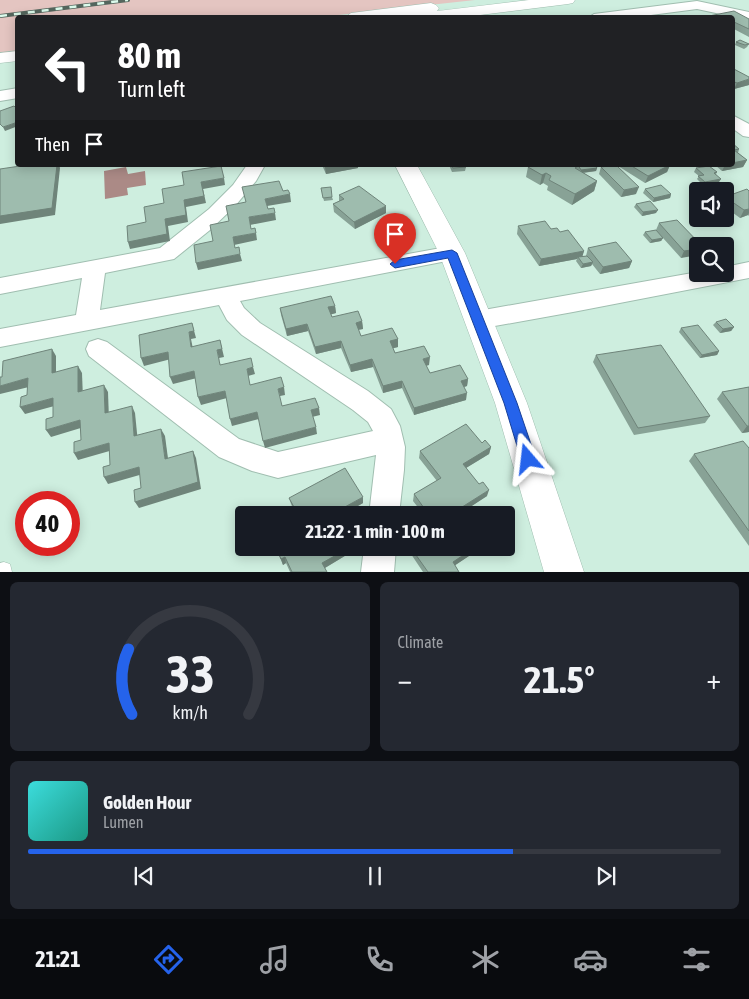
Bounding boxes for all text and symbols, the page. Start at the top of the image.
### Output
icon: left [35,35,100,100]
text: 80 m [118,35,181,75]
text: Turn left [118,76,185,102]
icon: arrive [80,130,108,158]
text: Then [35,133,70,155]
map controls [689,182,734,282]
button: sound [689,182,734,227]
pin [374,213,416,264]
icon: arrive [381,220,409,248]
button: search [689,237,734,282]
position arrow [501,432,553,484]
speed limit sign: 40 [15,491,80,556]
text: 21:22 · 1 min · 100 m [305,520,445,542]
text: Climate [398,633,443,651]
text: 33 [165,644,214,704]
text: 21.5° [524,658,595,701]
text: − [398,663,412,695]
text: + [706,663,721,695]
text: km/h [172,702,207,723]
text: Golden Hour [103,791,191,813]
text: Lumen [103,813,143,831]
icon: previous [130,862,158,890]
icon: pause [361,862,389,890]
icon: next [592,862,620,890]
icon: directions [151,942,186,977]
icon: music [257,942,292,977]
icon: phone [362,942,397,977]
icon: climate [468,942,503,977]
icon: car [573,942,608,977]
icon: filters [679,942,714,977]
text: 21:21 [35,946,81,972]

